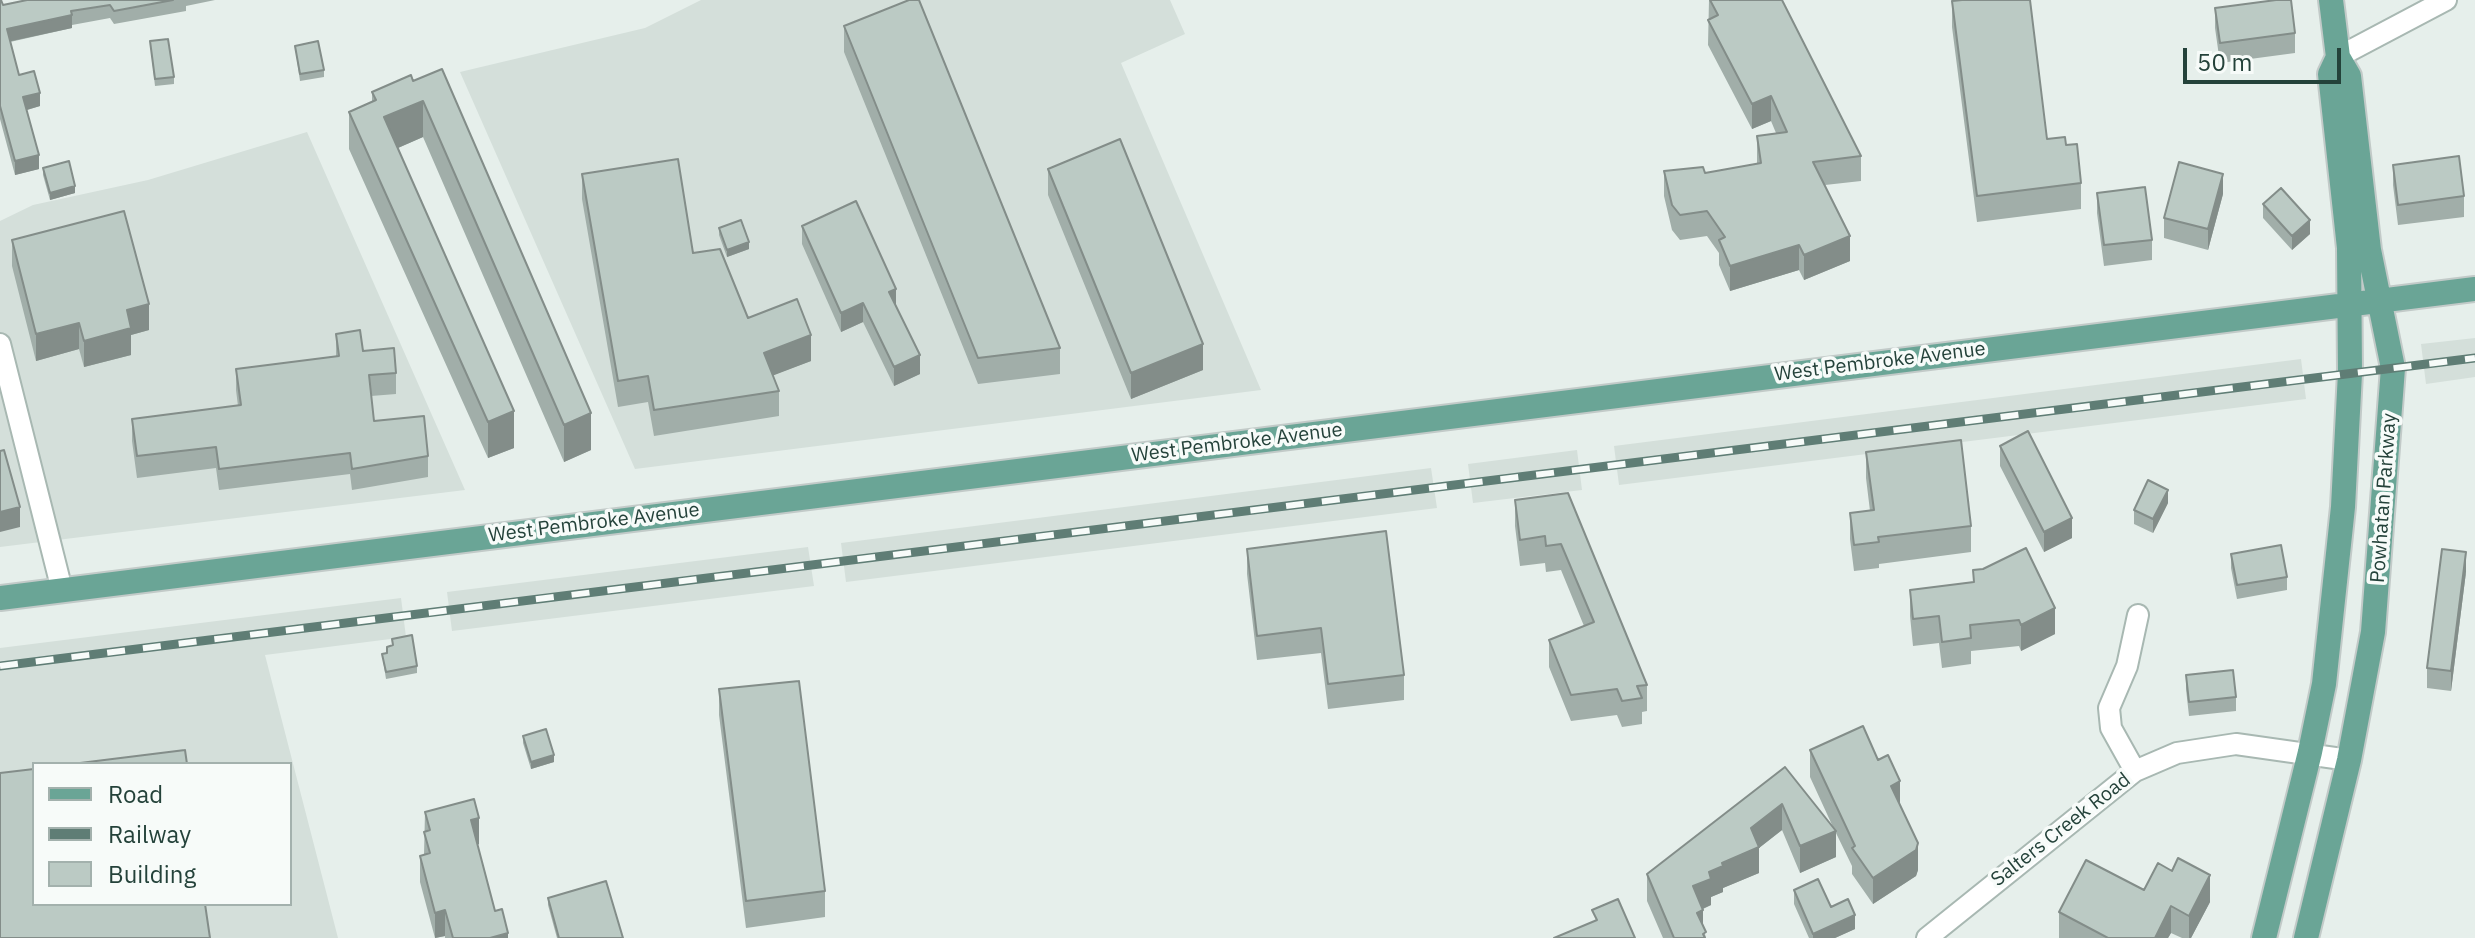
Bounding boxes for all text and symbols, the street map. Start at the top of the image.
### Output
scale bar [2187,32,2345,82]
text: 50 m [2197,46,2252,78]
street label: West Pembroke Avenue [1773,337,1987,387]
street label: Powhatan Parkway [2366,412,2402,584]
street label: West Pembroke Avenue [1130,418,1344,468]
street label: West Pembroke Avenue [487,498,701,548]
legend [32,762,292,906]
street label: Salters Creek Road [1987,768,2135,892]
text: Road [108,778,163,810]
text: Railway [108,818,191,850]
text: Building [108,858,196,890]

